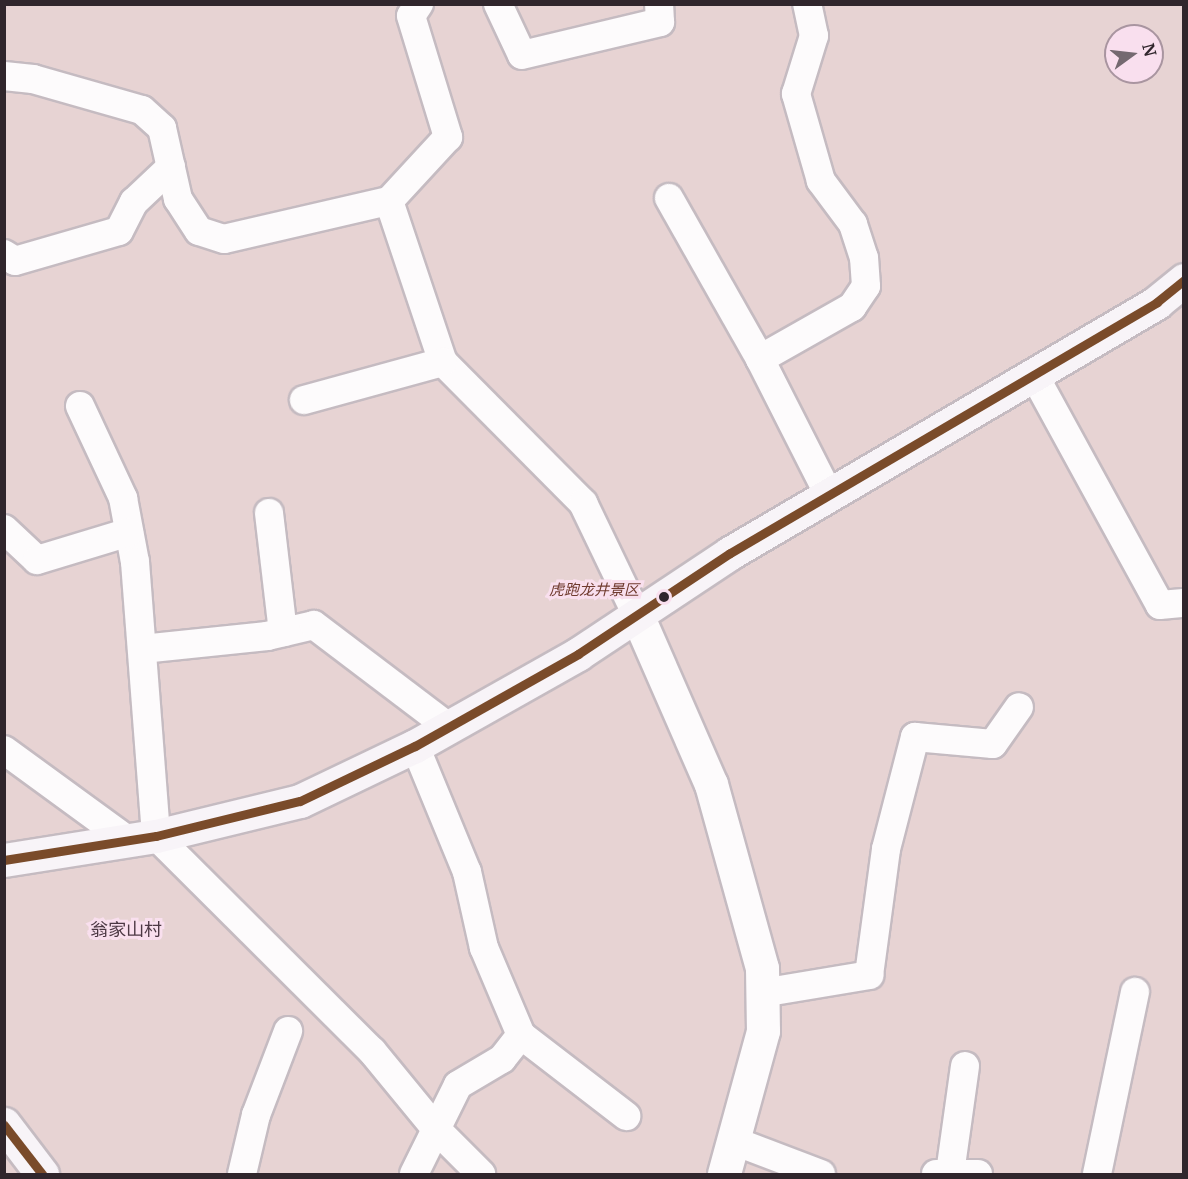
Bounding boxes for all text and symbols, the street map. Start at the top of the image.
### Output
north arrow [1104,24,1164,84]
text: N [1138,41,1161,59]
park label: 虎跑龙井景区 [549,581,639,599]
unlabelled marker [658,591,670,603]
district label: 翁家山村 [90,919,162,941]

